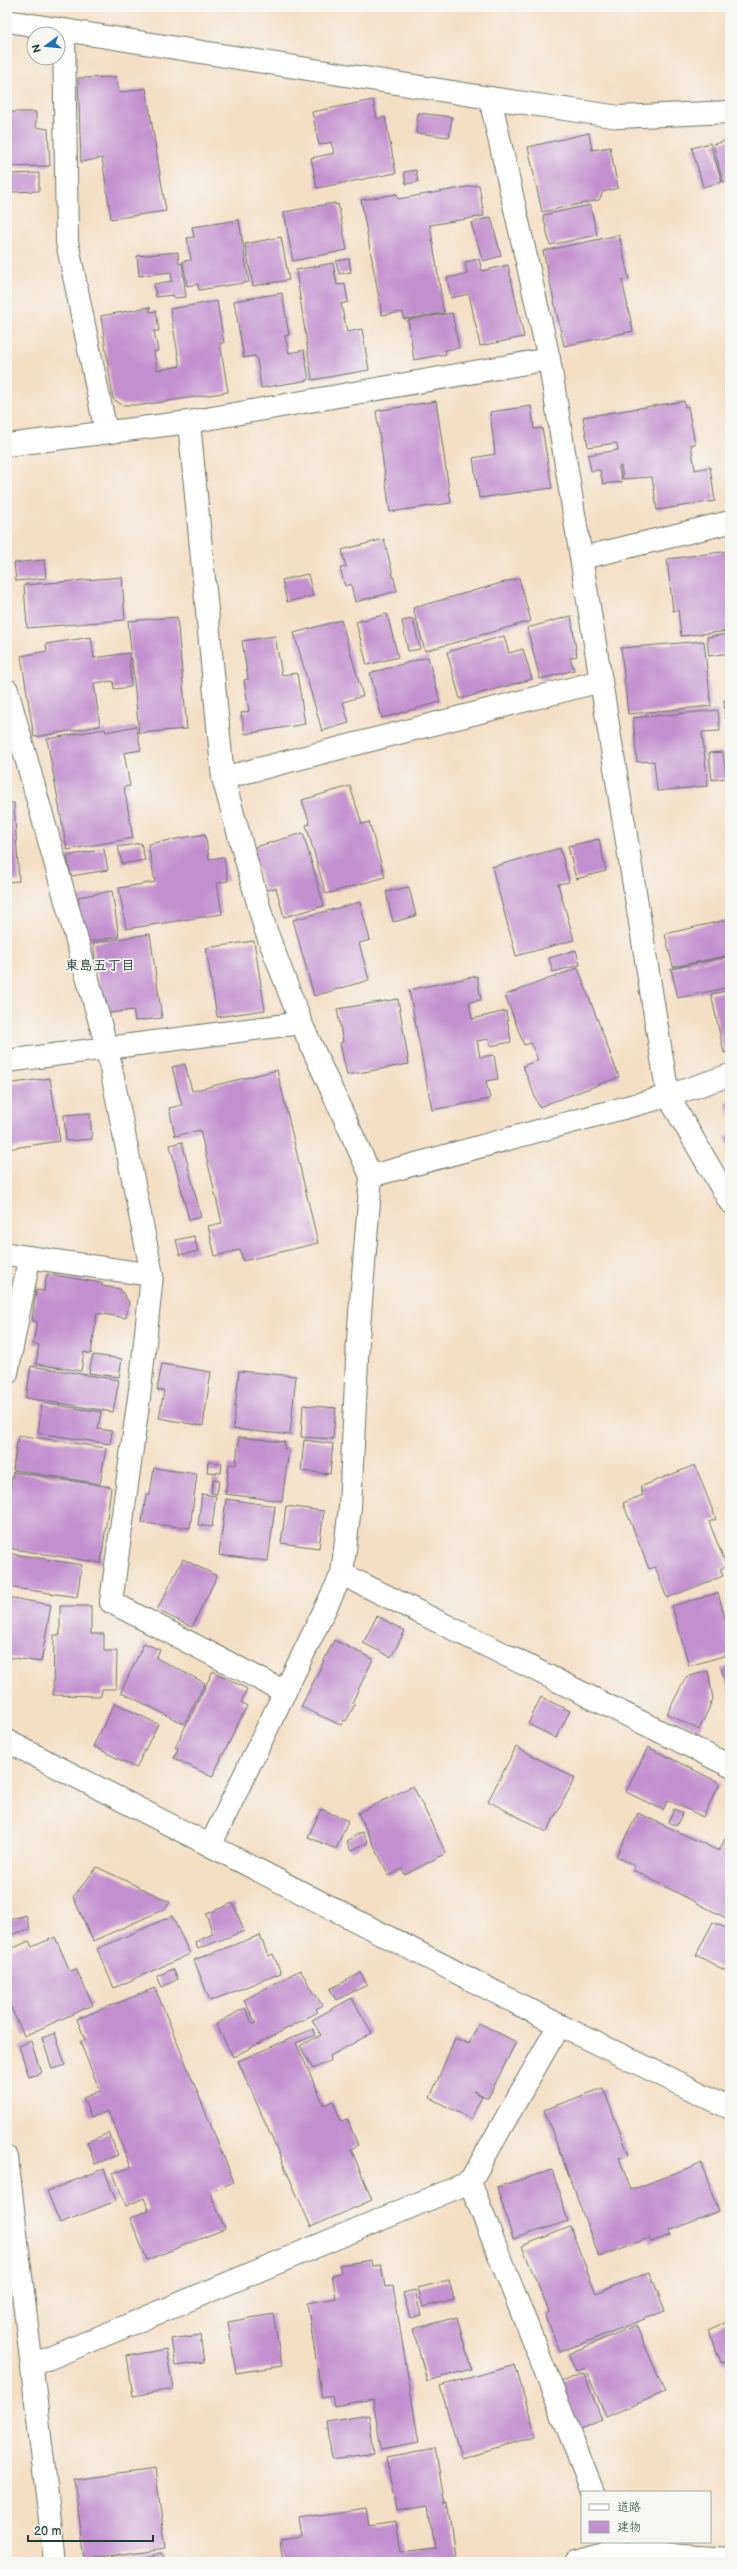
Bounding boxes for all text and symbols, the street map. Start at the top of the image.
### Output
north arrow [26,26,66,66]
text: N [29,43,44,54]
district label: 東島五丁目 [65,957,135,974]
legend [581,2491,711,2543]
text: 道路 [617,2500,641,2515]
scale bar [28,2517,153,2543]
text: 建物 [617,2520,641,2535]
text: 20 m [34,2524,61,2539]

